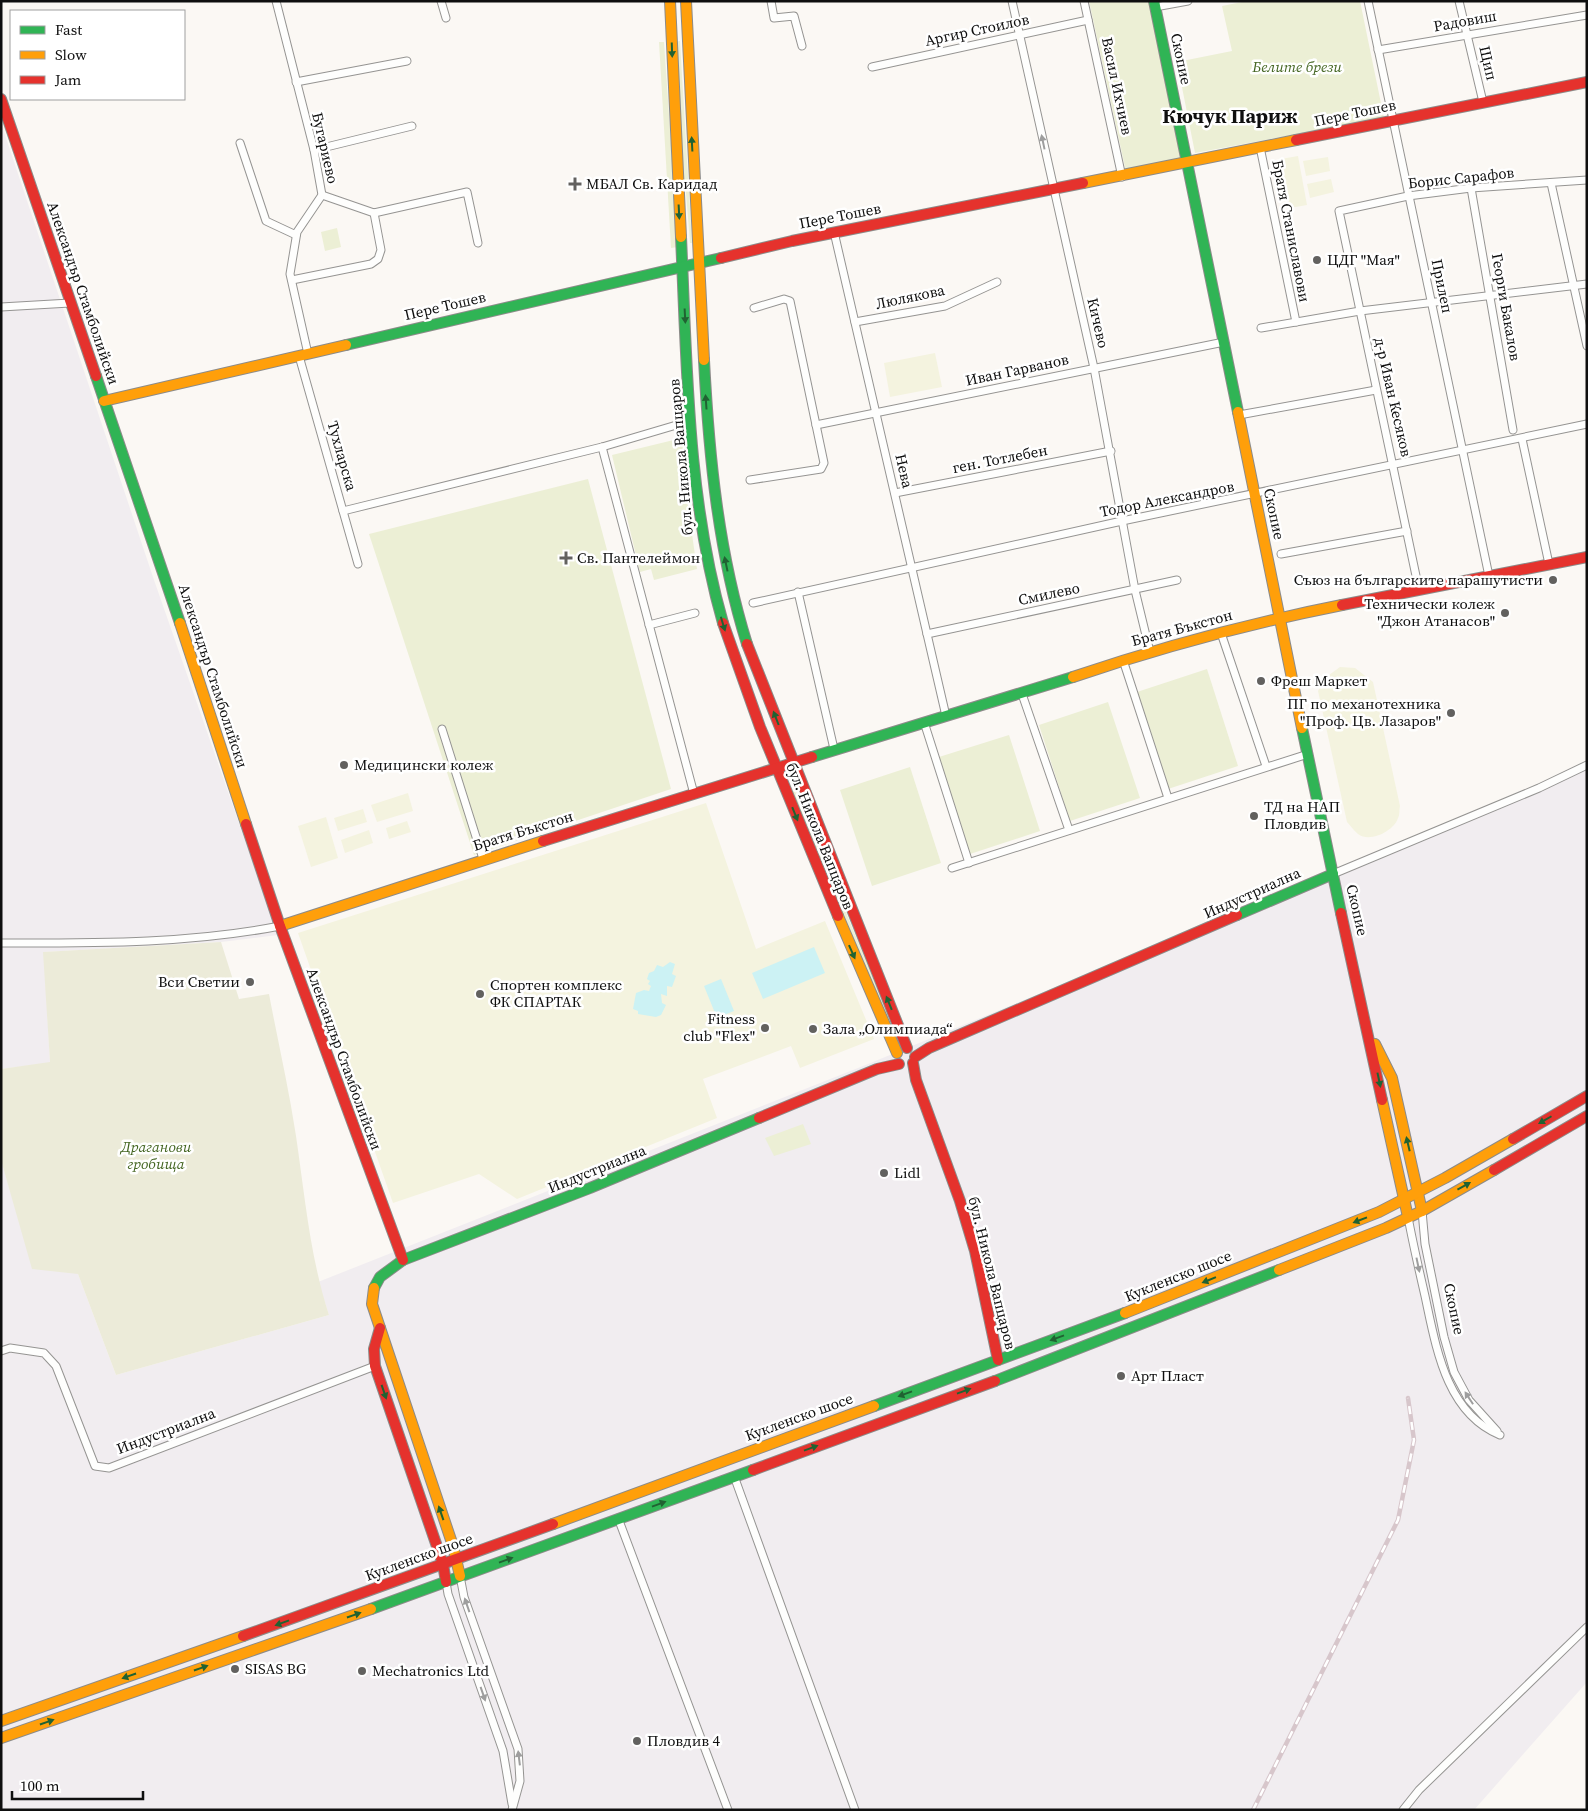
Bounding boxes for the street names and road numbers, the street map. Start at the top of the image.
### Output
street label: Радовиш [1432,5,1498,36]
street label: Аргир Стоилов [923,8,1031,51]
street label: Скопие [1166,31,1197,87]
street label: Васил Ихчиев [1097,35,1138,137]
street label: Щип [1474,44,1503,82]
street label: Пере Тошев [1312,94,1398,131]
street label: Бугариево [307,110,344,186]
street label: Братя Станиславови [1267,158,1316,304]
street label: Борис Сарафов [1407,161,1515,194]
street label: Пере Тошев [797,197,883,234]
street label: Александър Стамболийски [42,198,125,388]
street label: Георги Бакалов [1487,252,1526,363]
street label: Прилеп [1427,257,1458,315]
street label: Люлякова [873,279,947,314]
street label: Пере Тошев [402,286,488,325]
street label: Кичево [1082,296,1114,350]
street label: д-р Иван Кесяков [1370,335,1417,459]
street label: Иван Гарванов [963,348,1071,391]
street label: бул. Никола Вапцаров [663,378,698,536]
street label: Тухларска [322,418,363,494]
street label: ген. Тотлебен [950,439,1049,478]
street label: Нева [890,452,919,490]
street label: Тодор Александров [1098,475,1236,522]
street label: Скопие [1259,486,1290,542]
street label: Смилево [1016,577,1082,610]
street label: Александър Стамболийски [174,581,253,771]
street label: Братя Бъкстон [1129,604,1235,651]
street label: бул. Никола Вапцаров [781,759,860,913]
street label: Братя Бъкстон [470,805,576,856]
street label: Индустриална [1200,862,1304,923]
street label: Скопие [1341,882,1374,938]
street label: Александър Стамболийски [302,965,387,1153]
street label: Индустриална [545,1139,649,1198]
street label: бул. Никола Вапцаров [963,1194,1022,1352]
street label: Кукленско шосе [1121,1244,1235,1307]
street label: Скопие [1439,1281,1470,1337]
street label: Кукленско шосе [742,1387,856,1446]
street label: Индустриална [113,1402,219,1459]
street label: Кукленско шосе [362,1527,476,1586]

